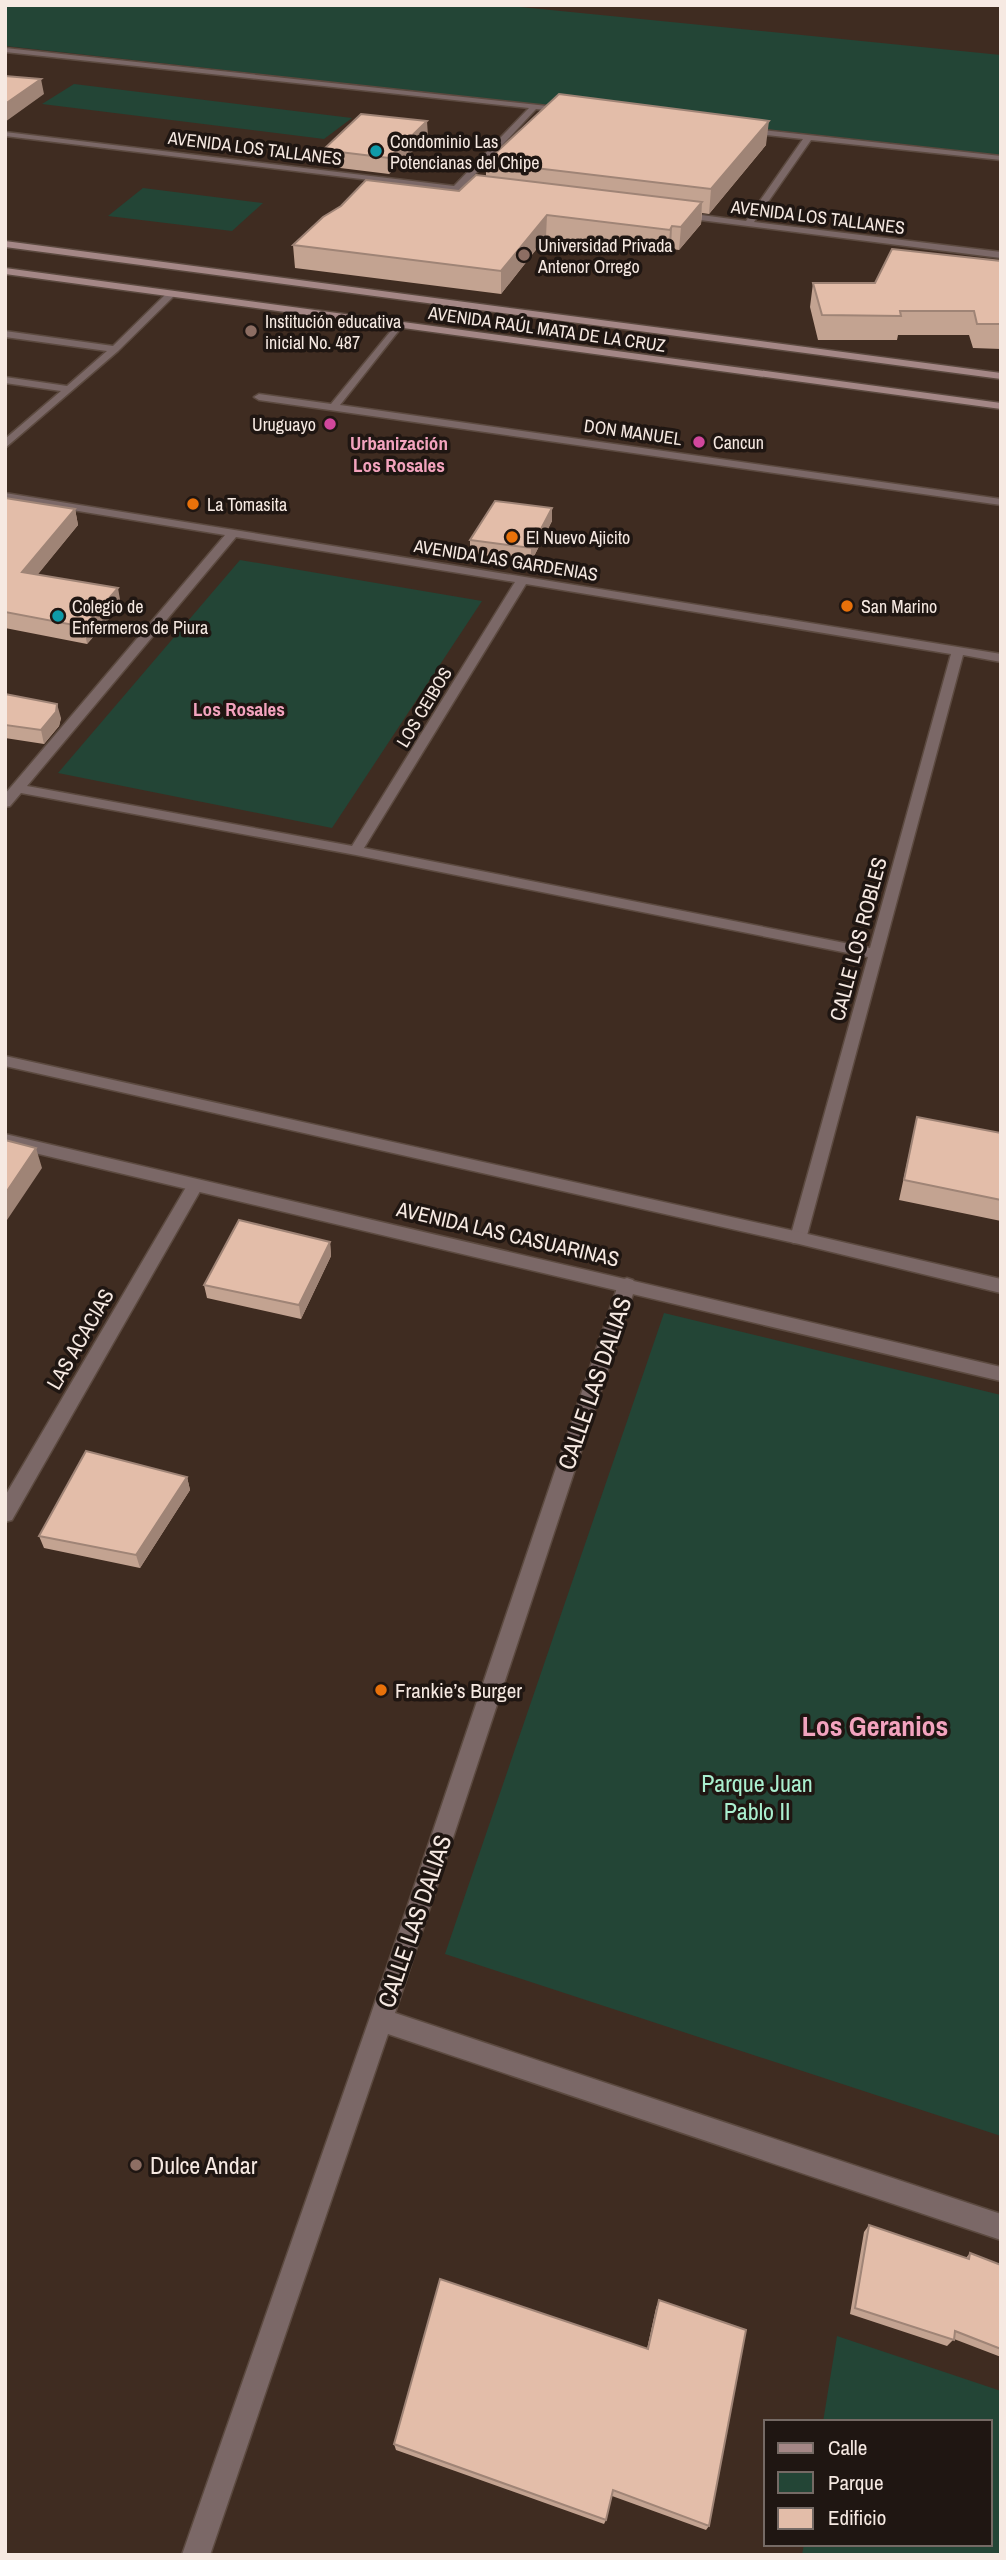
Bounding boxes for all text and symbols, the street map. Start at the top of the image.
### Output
street label: AVENIDA LOS TALLANES [166,125,343,171]
place label: Condominio Las Potencianas del Chipe [390,129,539,175]
marker: Condominio Las Potencianas del Chipe [368,143,384,159]
street label: AVENIDA LOS TALLANES [729,194,906,240]
place label: Universidad Privada Antenor Orrego [537,233,673,279]
marker: Universidad Privada Antenor Orrego [516,247,532,263]
street label: AVENIDA RAÚL MATA DE LA CRUZ [426,300,667,358]
place label: Institución educativa inicial No. 487 [265,309,401,355]
marker: Institución educativa inicial No. 487 [243,323,259,339]
place label: Uruguayo [252,412,316,437]
street label: DON MANUEL [583,413,683,451]
marker: Uruguayo [322,416,338,432]
district label: Urbanización Los Rosales [350,430,448,478]
place label: Cancun [713,430,764,455]
marker: Cancun [691,434,707,450]
place label: La Tomasita [207,492,287,517]
marker: La Tomasita [185,496,201,512]
place label: El Nuevo Ajicito [526,525,630,550]
marker: El Nuevo Ajicito [504,529,520,545]
street label: AVENIDA LAS GARDENIAS [411,533,600,587]
place label: Colegio de Enfermeros de Piura [72,594,208,640]
place label: San Marino [861,594,937,619]
marker: San Marino [839,598,855,614]
marker: Colegio de Enfermeros de Piura [50,608,66,624]
street label: LOS CEIBOS [390,662,458,752]
district label: Los Rosales [193,696,285,722]
street label: CALLE LOS ROBLES [822,854,894,1024]
street label: AVENIDA LAS CASUARINAS [393,1194,622,1274]
street label: LAS ACACIAS [39,1283,121,1395]
street label: CALLE LAS DALIAS [549,1292,639,1474]
place label: Frankie’s Burger [395,1676,522,1705]
marker: Frankie’s Burger [373,1682,389,1698]
district label: Los Geranios [802,1707,948,1745]
park label: Parque Juan Pablo II [701,1767,813,1827]
street label: CALLE LAS DALIAS [369,1830,459,2012]
place label: Dulce Andar [150,2149,258,2181]
marker: Dulce Andar [128,2157,144,2173]
legend [764,2420,992,2546]
text: Calle [828,2433,867,2462]
text: Parque [828,2468,884,2497]
text: Edificio [828,2503,886,2532]

